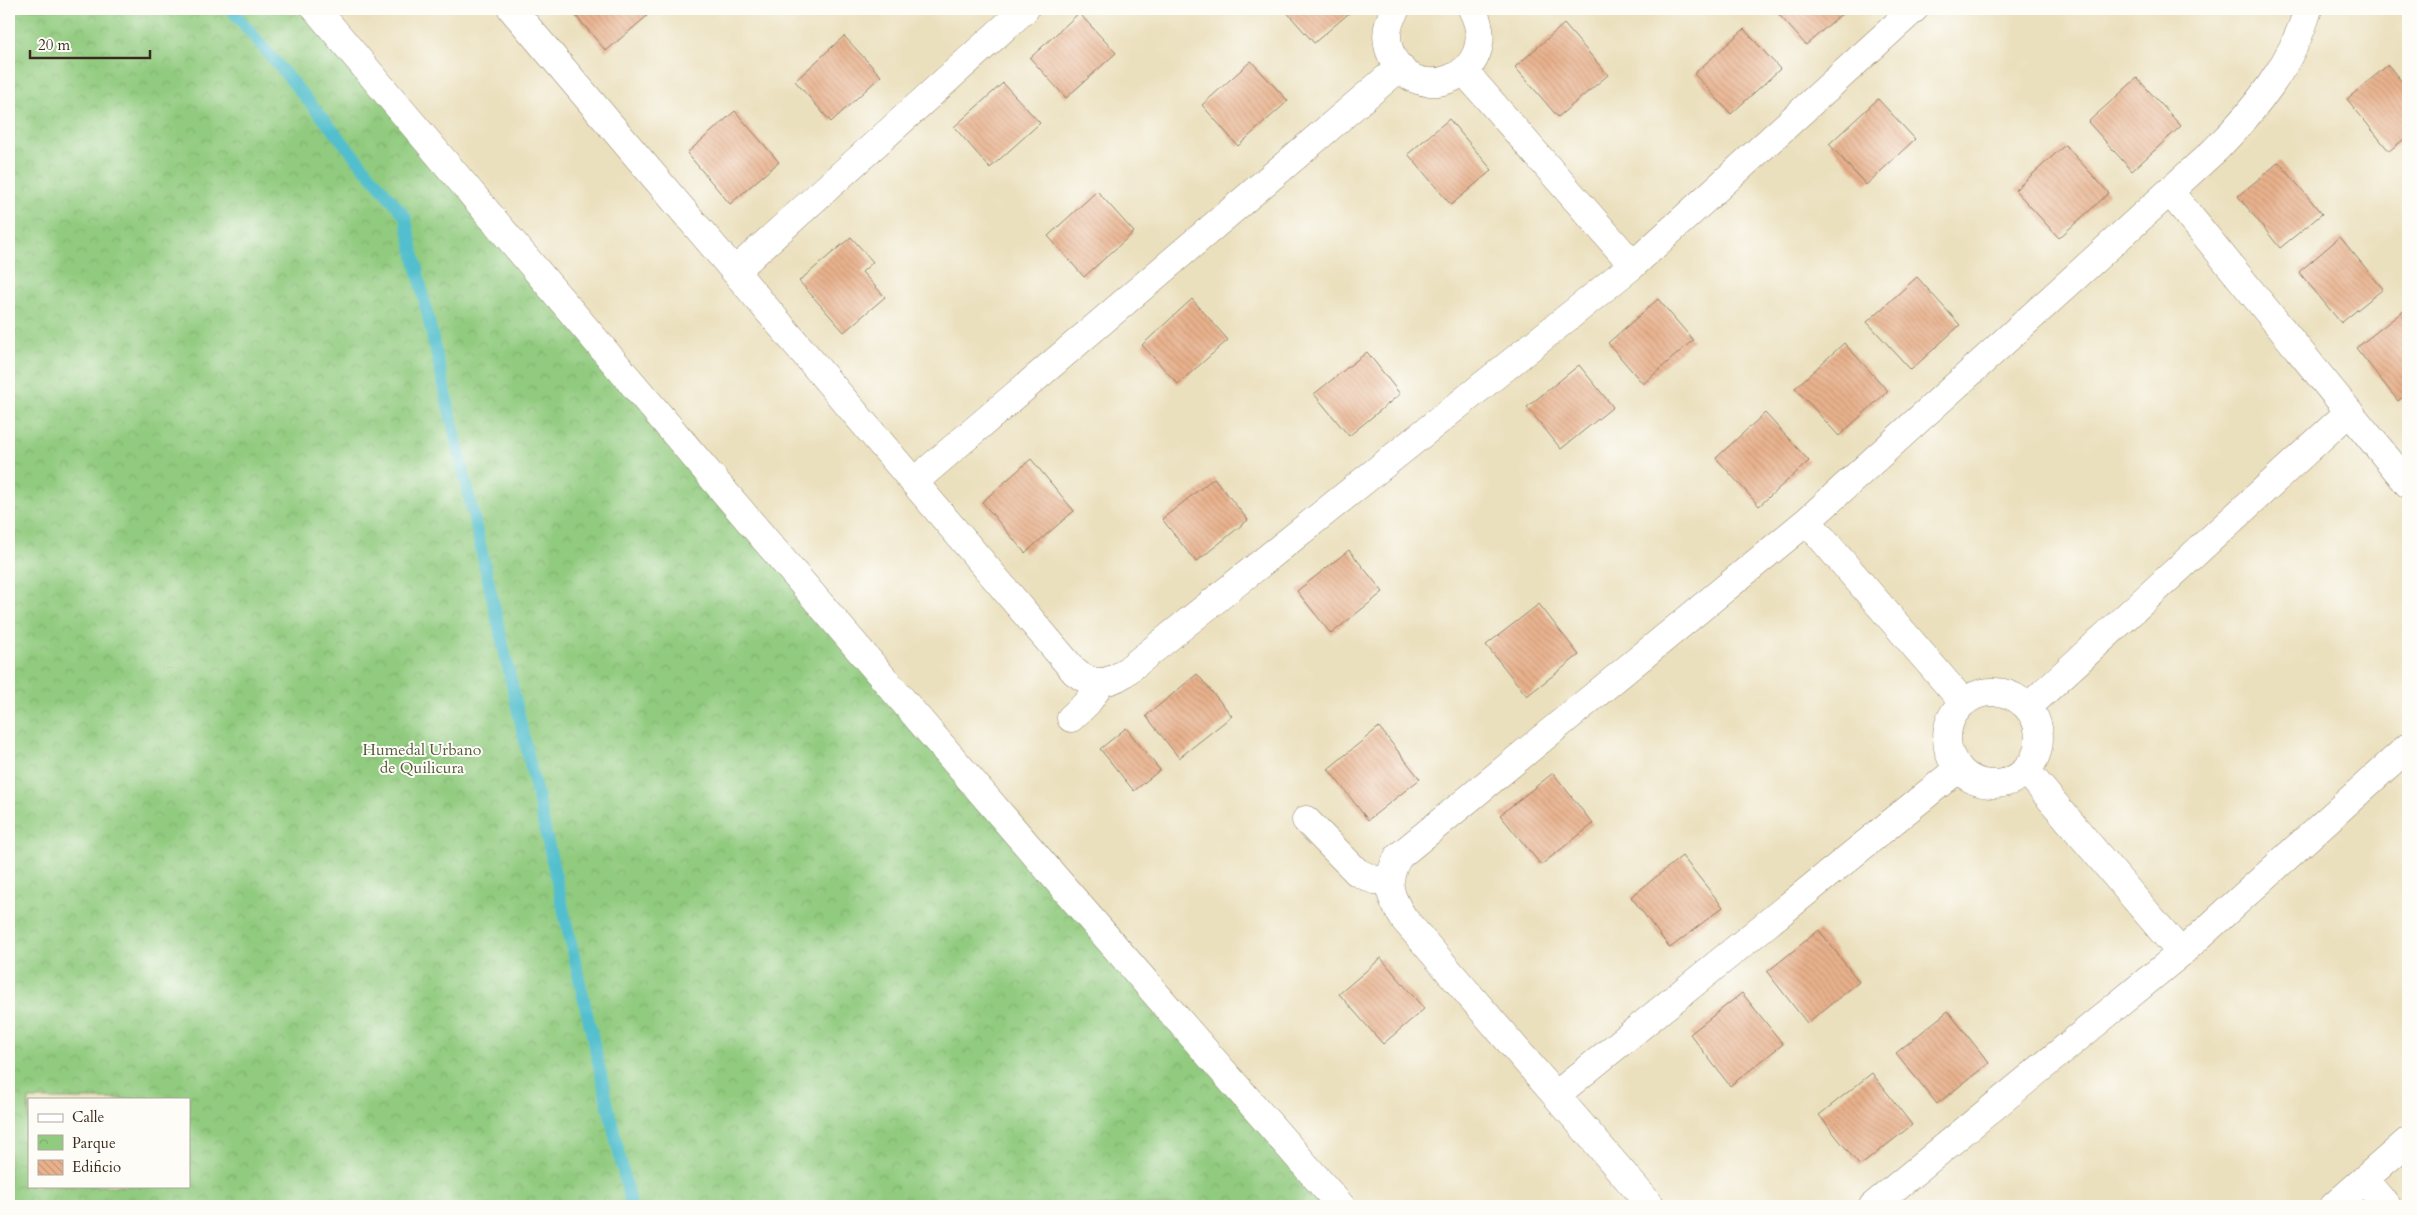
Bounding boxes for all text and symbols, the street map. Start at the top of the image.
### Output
scale bar [30,28,150,60]
text: 20 m [38,35,70,55]
park label: Humedal Urbano de Quilicura [363,739,482,779]
legend [28,1098,190,1188]
text: Calle [72,1107,105,1127]
text: Parque [72,1133,116,1153]
text: Edificio [72,1157,121,1177]

